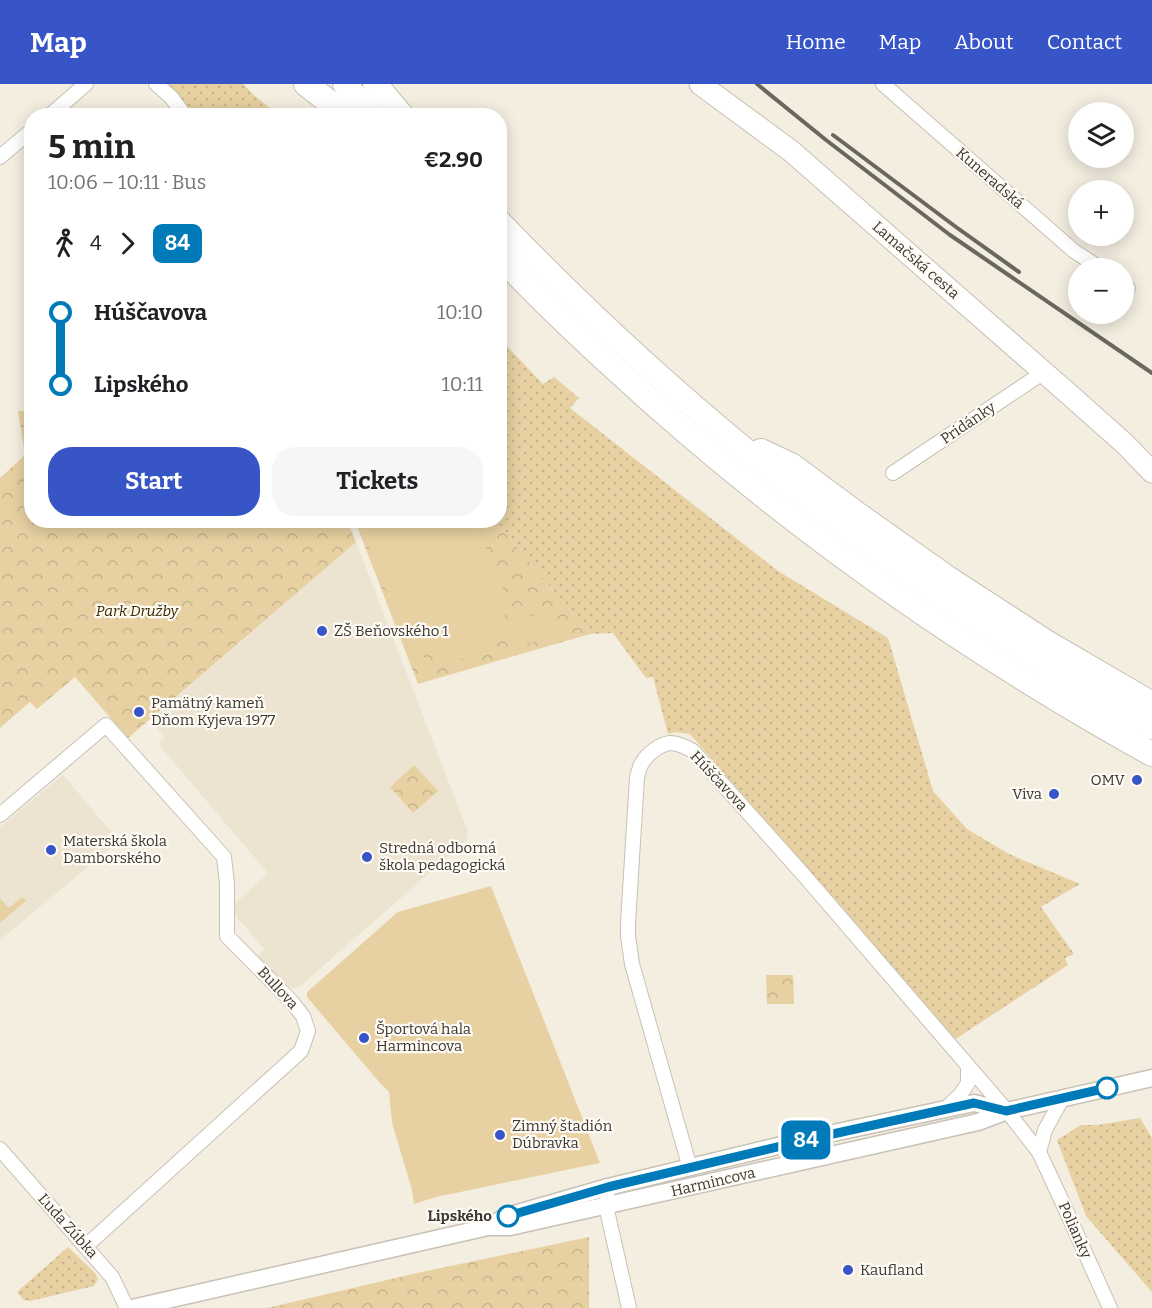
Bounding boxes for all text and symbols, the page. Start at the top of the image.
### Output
text: Map [30,26,87,59]
text: Home [786,29,846,55]
text: Map [879,29,921,55]
text: About [954,29,1014,55]
text: Contact [1047,29,1122,55]
map controls [1068,102,1134,324]
button: layers [1068,102,1134,168]
text: 5 min [48,127,135,167]
street label: Kuneradská [952,144,1028,212]
text: €2.90 [424,146,483,173]
text: 10:06 – 10:11 · Bus [48,170,206,194]
button: + [1068,180,1134,246]
street label: Lamačská cesta [869,217,963,303]
icon: walk [48,227,81,260]
icon: forward [111,227,144,260]
text: 84 [165,230,190,256]
text: 4 [90,231,102,255]
button: − [1068,258,1134,324]
text: Húščavova [94,299,207,326]
text: 10:10 [437,300,483,324]
text: Lipského [94,371,188,398]
text: 10:11 [442,372,483,396]
street label: Pridánky [937,398,999,448]
button: Start [48,447,260,516]
button: Tickets [272,447,483,516]
park label: Park Družby [96,602,180,620]
place label: ZŠ Beňovského 1 [334,622,448,640]
marker: ZŠ Beňovského 1 [315,624,329,638]
place label: Pamätný kameň Dňom Kyjeva 1977 [151,694,276,729]
marker: Pamätný kameň Dňom Kyjeva 1977 [132,705,146,719]
street label: Húščavova [687,747,751,815]
place label: OMV [1090,771,1126,789]
marker: OMV [1130,773,1144,787]
place label: Viva [1012,785,1042,803]
marker: Viva [1047,787,1061,801]
place label: Materská škola Damborského [63,832,167,867]
place label: Stredná odborná škola pedagogická [379,839,506,874]
marker: Materská škola Damborského [44,843,58,857]
marker: Stredná odborná škola pedagogická [360,850,374,864]
street label: Bullova [254,963,302,1013]
place label: Športová hala Harmincova [376,1020,471,1055]
marker: Športová hala Harmincova [357,1031,371,1045]
unlabelled marker [1096,1077,1118,1099]
place label: Zimný štadión Dúbravka [512,1117,613,1152]
line badge: 84 [779,1120,833,1160]
text: 84 [793,1127,819,1153]
marker: Zimný štadión Dúbravka [493,1128,507,1142]
street label: Harmincova [669,1164,757,1200]
street label: Ľuda Zúbka [34,1190,102,1262]
street label: Polianky [1055,1199,1095,1261]
marker: Lipského [497,1205,519,1227]
place label: Lipského [428,1207,492,1225]
place label: Kaufland [860,1261,924,1279]
marker: Kaufland [841,1263,855,1277]

